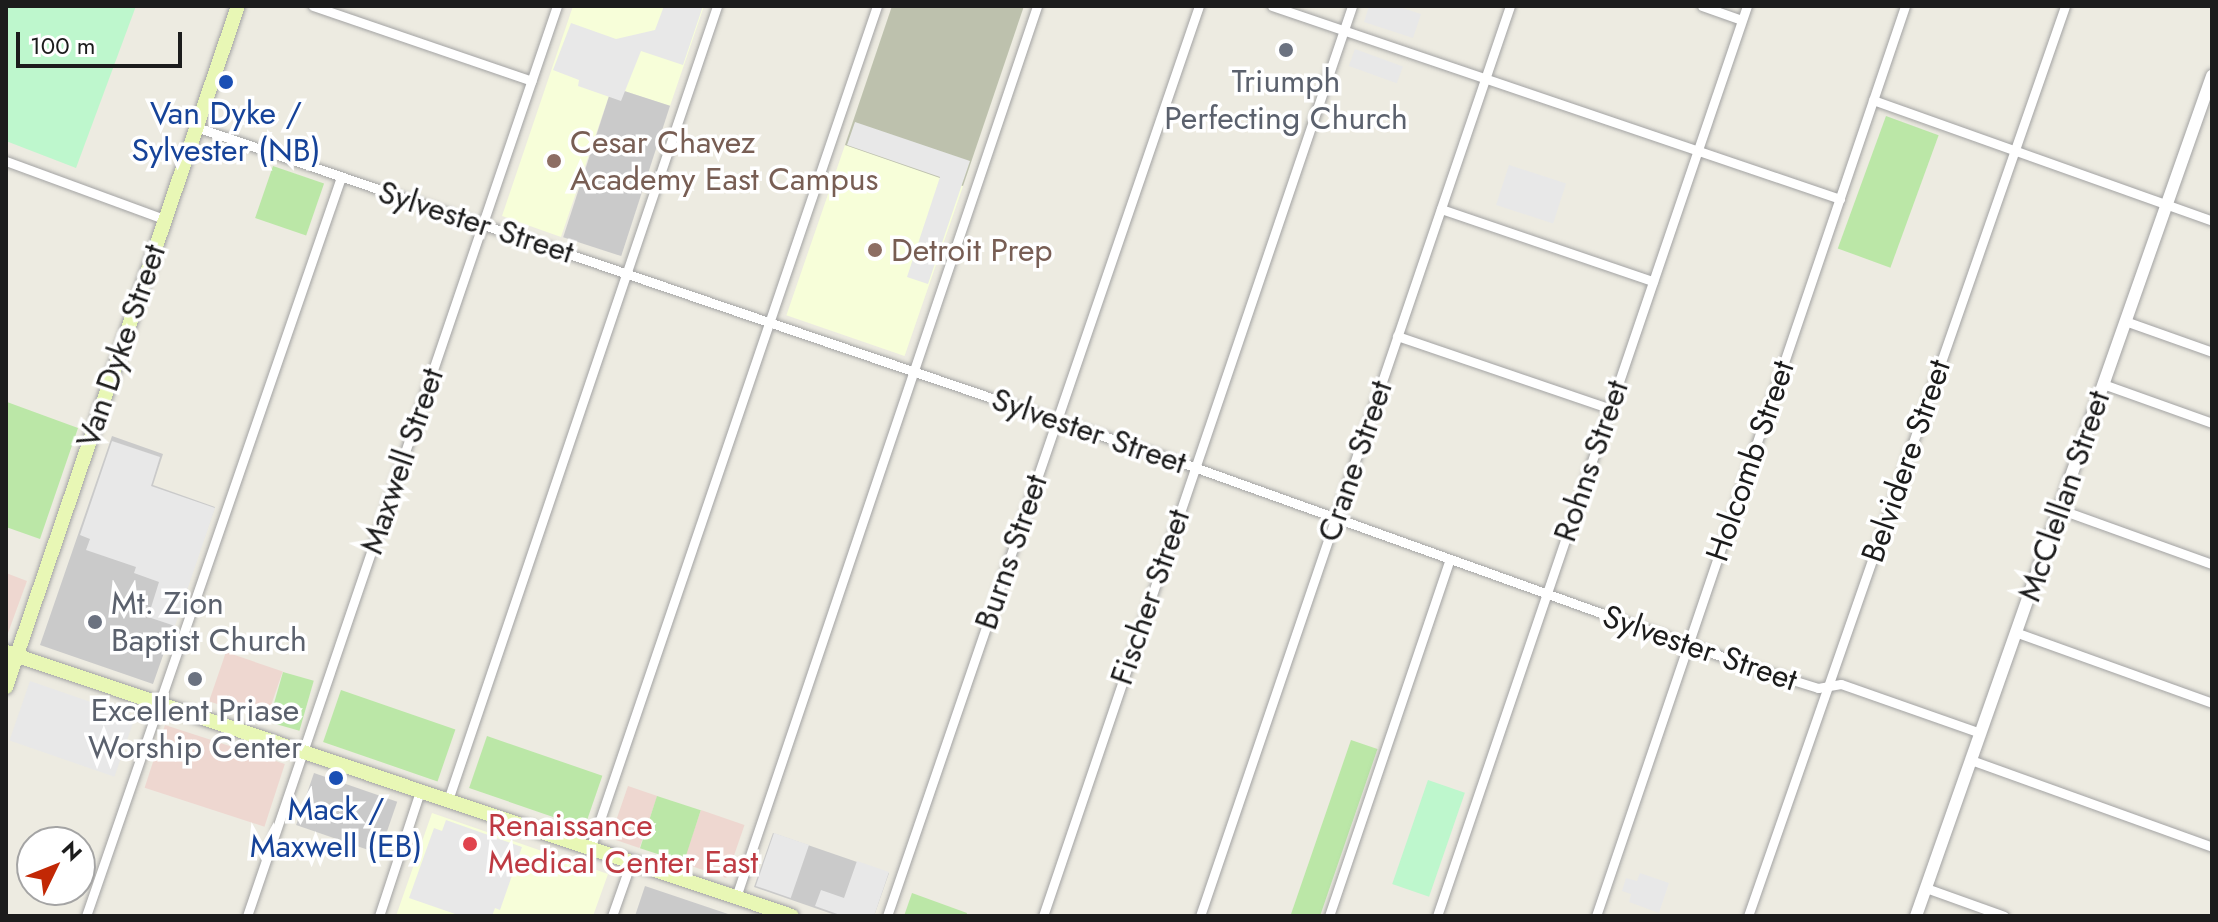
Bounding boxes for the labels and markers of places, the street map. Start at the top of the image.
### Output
marker: Triumph Perfecting Church [1277,41,1295,59]
place label: Triumph Perfecting Church [1164,63,1408,138]
marker: Van Dyke / Sylvester (NB) [217,73,235,91]
place label: Van Dyke / Sylvester (NB) [131,95,321,170]
place label: Cesar Chavez Academy East Campus [570,124,878,199]
marker: Cesar Chavez Academy East Campus [545,152,563,170]
place label: Detroit Prep [891,231,1053,269]
marker: Detroit Prep [866,241,884,259]
place label: Mt. Zion Baptist Church [111,585,307,660]
marker: Mt. Zion Baptist Church [86,613,104,631]
marker: Excellent Priase Worship Center [186,670,204,688]
place label: Excellent Priase Worship Center [88,692,302,767]
marker: Mack / Maxwell (EB) [327,769,345,787]
place label: Mack / Maxwell (EB) [250,791,422,866]
place label: Renaissance Medical Center East [488,807,758,882]
marker: Renaissance Medical Center East [459,833,481,855]

